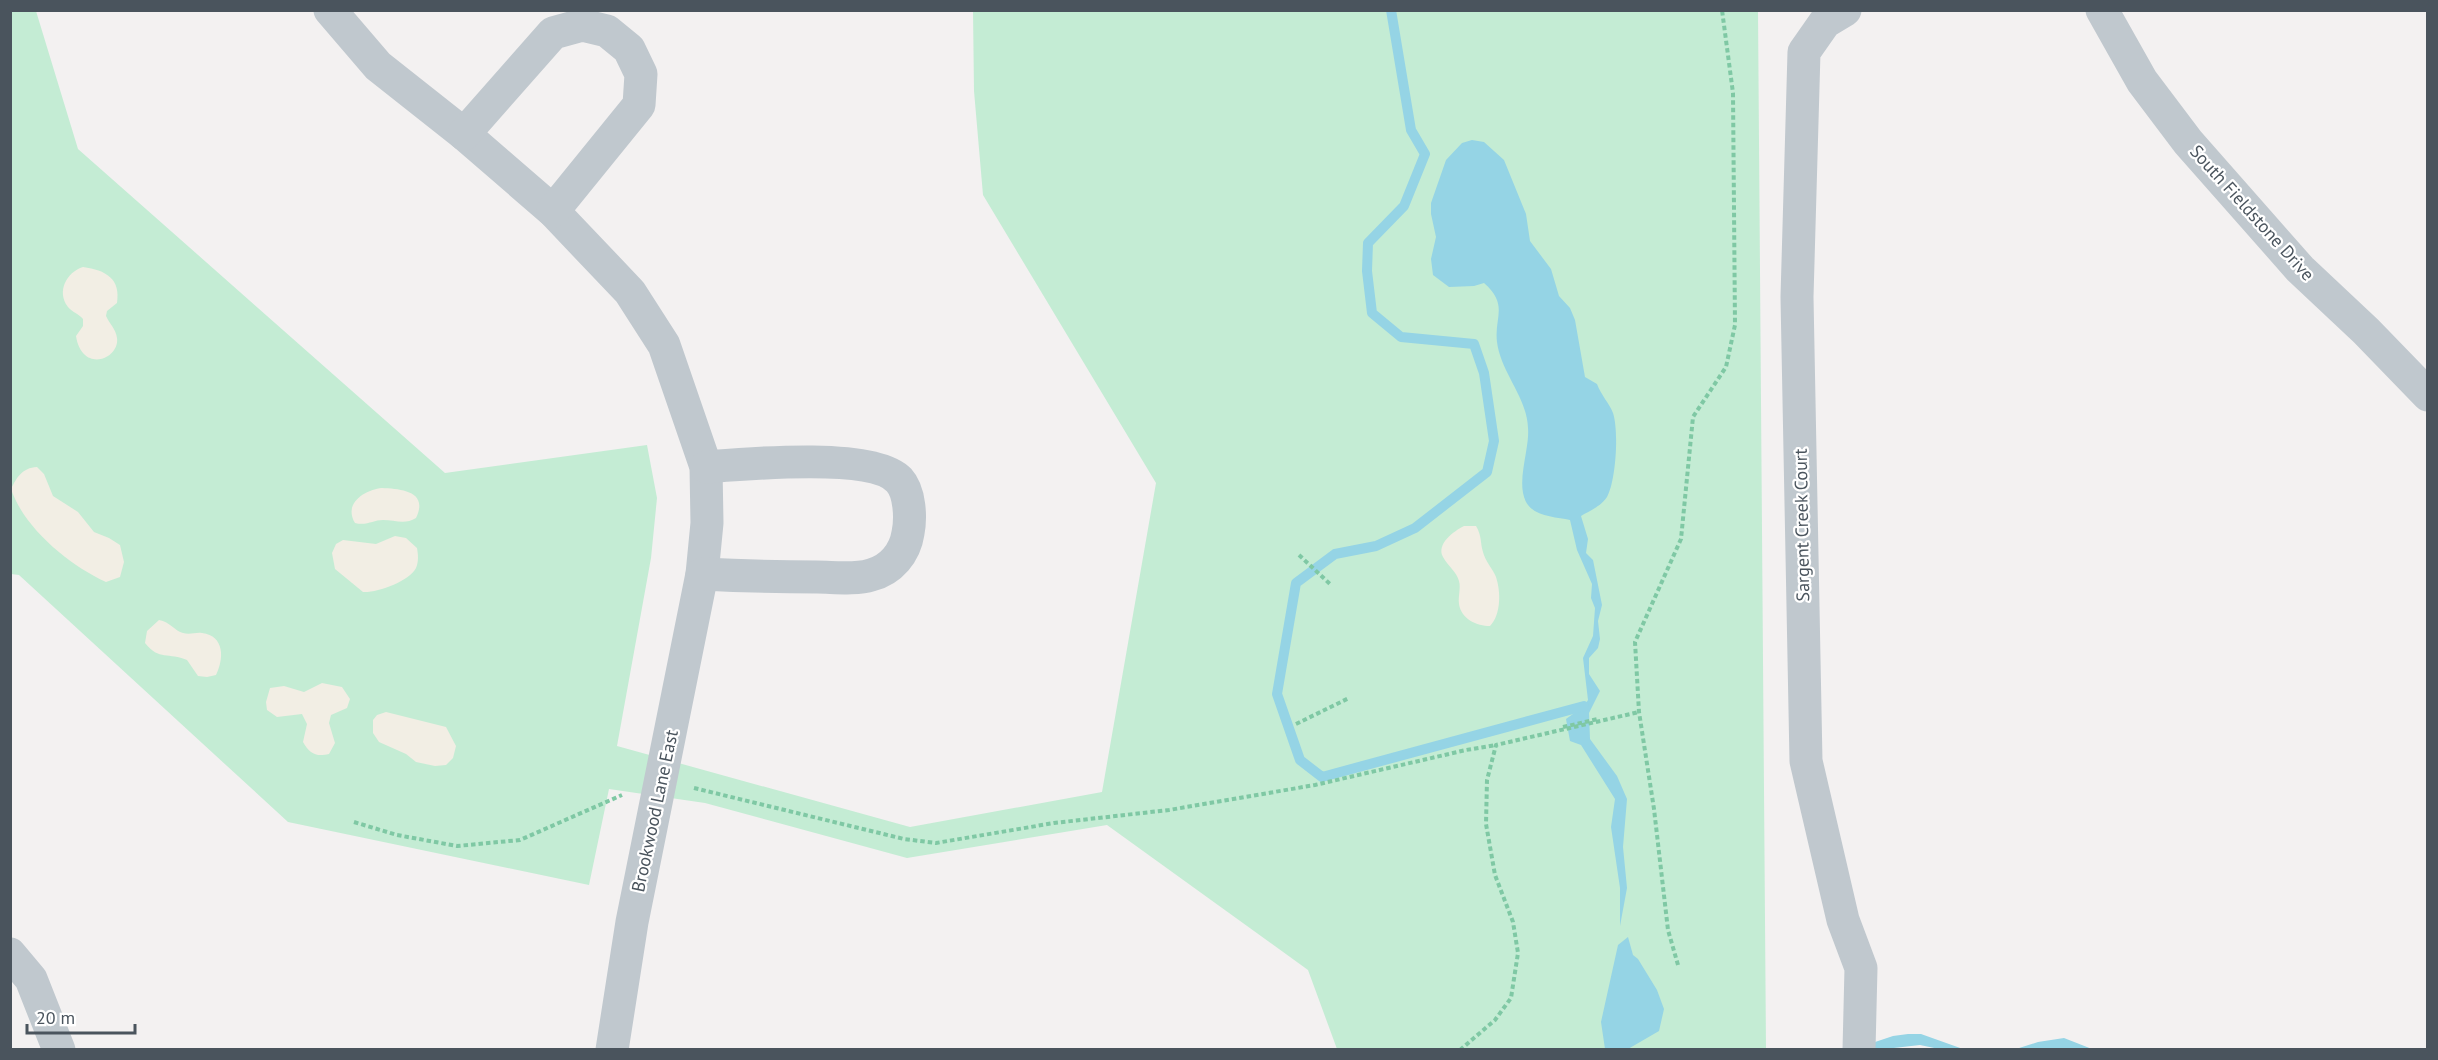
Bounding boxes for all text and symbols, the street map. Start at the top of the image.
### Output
street label: South Fieldstone Drive [2185,140,2320,285]
street label: Sargent Creek Court [1789,448,1814,602]
street label: Brookwood Lane East [626,728,683,894]
scale bar [27,997,135,1035]
text: 20 m [36,1006,75,1029]

